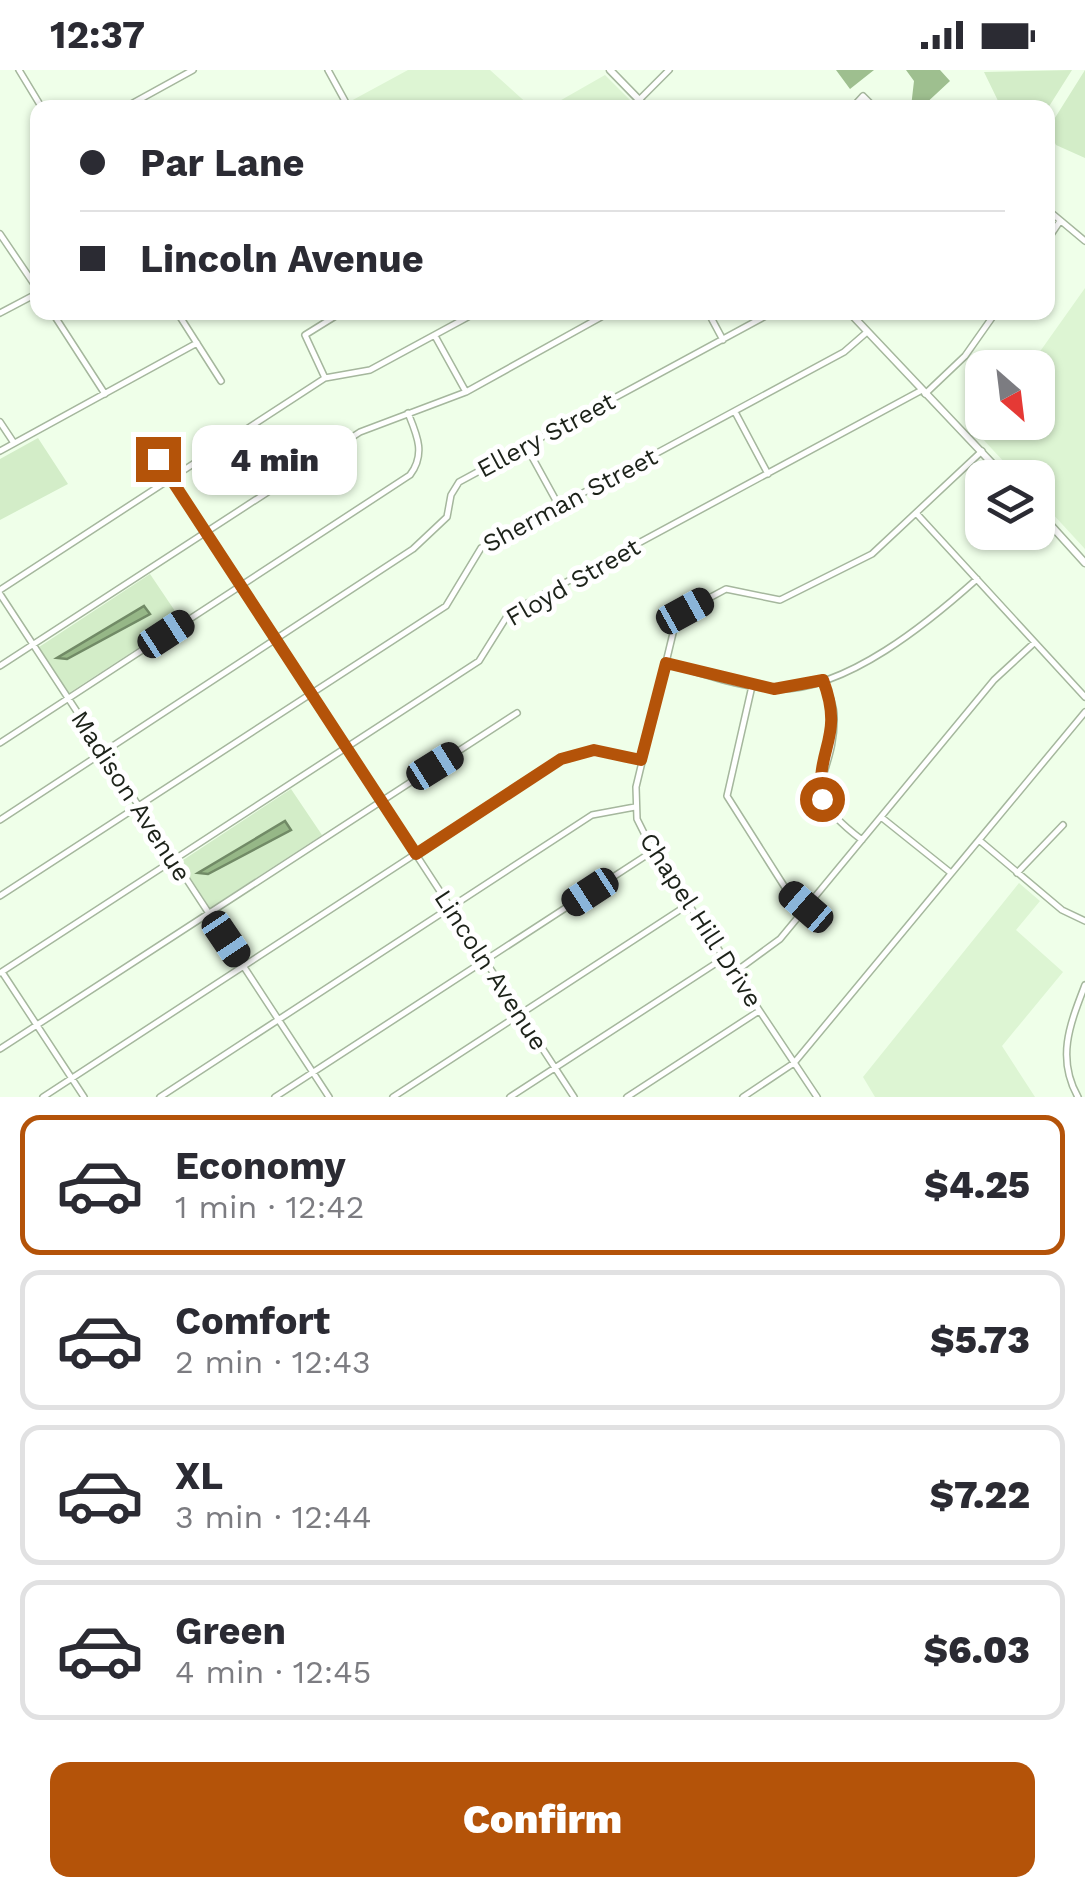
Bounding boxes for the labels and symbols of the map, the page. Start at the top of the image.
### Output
north arrow [965,350,1055,440]
street label: Ellery Street [472,386,620,483]
callout: 4 min [193,424,358,494]
route end [136,437,181,482]
street label: Sherman Street [478,442,663,558]
street label: Floyd Street [501,532,646,632]
car [651,583,719,639]
car [133,605,199,663]
street label: Madison Avenue [65,705,197,887]
car [402,737,468,795]
route start [800,777,845,822]
street label: Chapel Hill Drive [634,827,768,1013]
car [557,863,623,921]
car [774,876,838,938]
street label: Lincoln Avenue [428,884,554,1056]
car [197,906,255,972]

